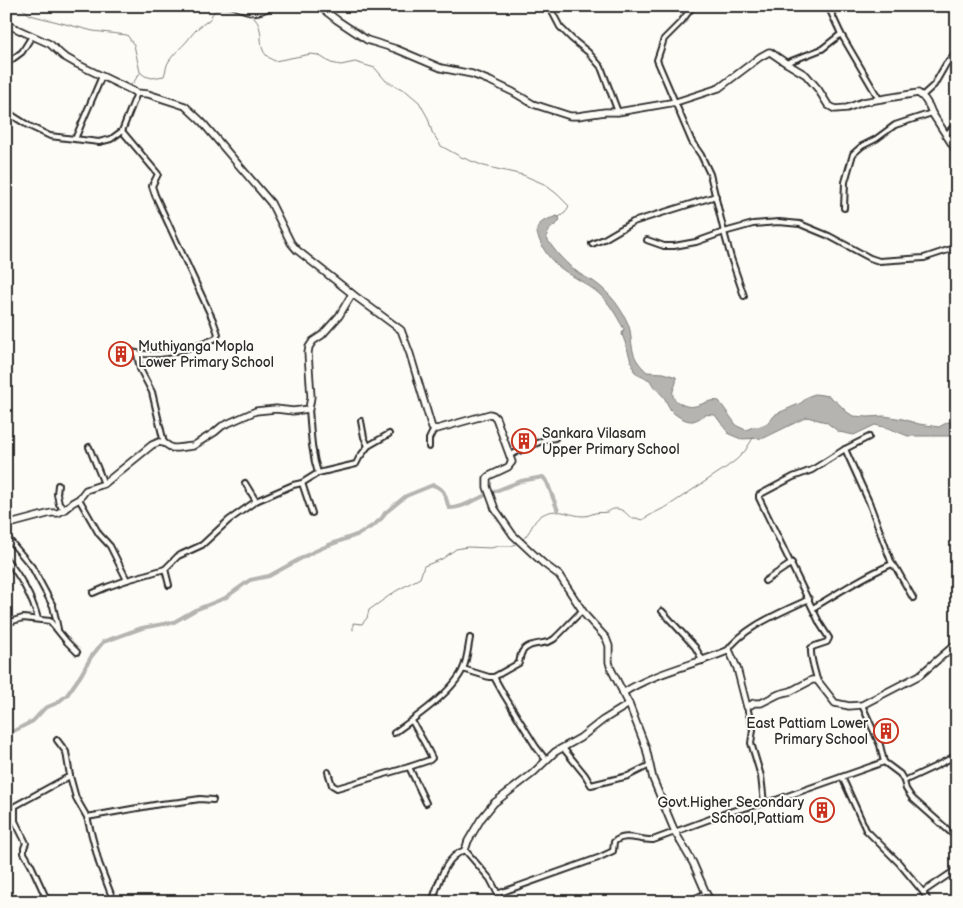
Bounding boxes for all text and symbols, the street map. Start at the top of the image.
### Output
place label: Muthiyanga Mopla Lower Primary School [138,338,274,371]
building icon: Muthiyanga Mopla Lower Primary School [108,341,134,367]
place label: Sankara Vilasam Upper Primary School [542,425,680,458]
building icon: Sankara Vilasam Upper Primary School [511,428,537,454]
place label: East Pattiam Lower Primary School [746,715,869,748]
building icon: East Pattiam Lower Primary School [873,718,899,744]
place label: Govt.Higher Secondary School,Pattiam [658,794,805,827]
building icon: Govt.Higher Secondary School,Pattiam [809,797,835,823]

